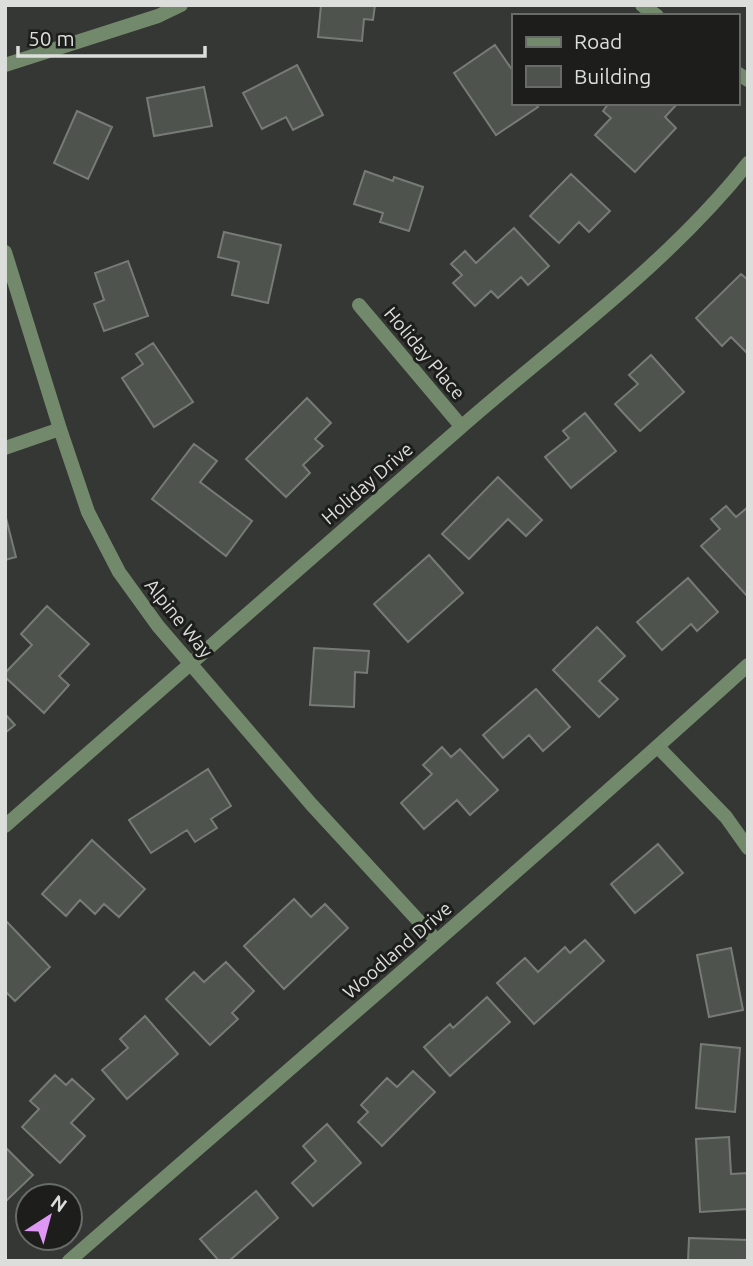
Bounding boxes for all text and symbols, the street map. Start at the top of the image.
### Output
scale bar [18,14,205,58]
legend [512,14,739,105]
text: 50 m [28,26,75,50]
text: Road [574,29,622,53]
text: Building [574,64,651,88]
street label: Holiday Place [380,302,470,404]
street label: Holiday Drive [317,438,417,528]
street label: Alpine Way [141,574,217,662]
street label: Woodland Drive [338,897,456,1003]
north arrow [14,1182,84,1252]
text: N [47,1190,71,1216]

